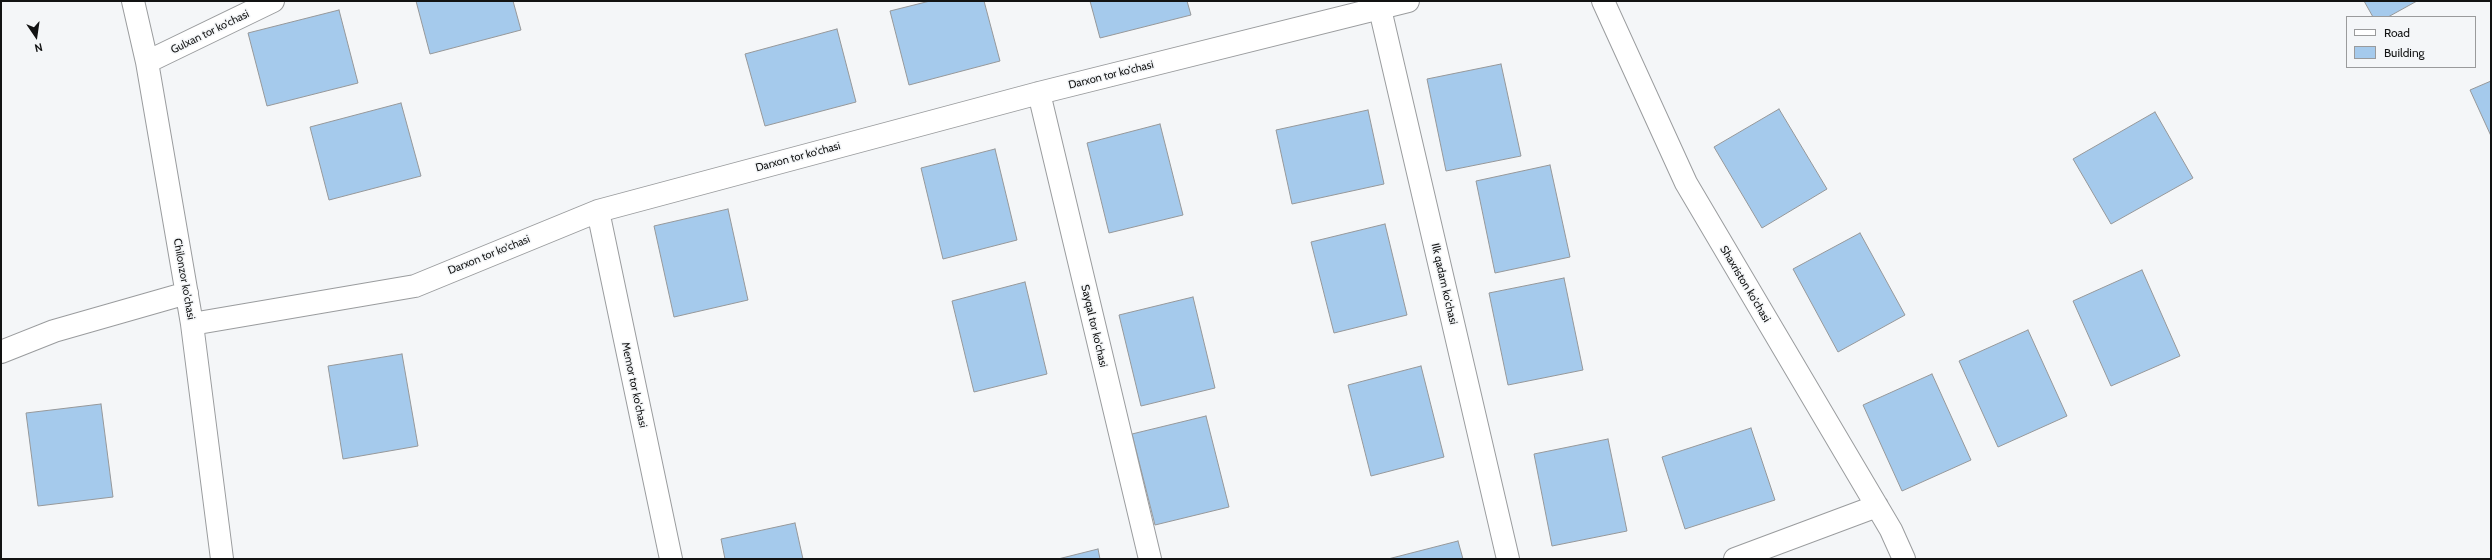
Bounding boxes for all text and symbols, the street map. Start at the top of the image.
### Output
street label: Gulxan tor ko'chasi [169,7,251,57]
north arrow [16,16,56,56]
legend [2346,16,2476,68]
text: Road [2384,25,2410,40]
text: N [33,40,44,55]
text: Building [2384,45,2425,60]
street label: Darxon tor ko'chasi [1067,58,1155,92]
street label: Darxon tor ko'chasi [754,139,842,175]
street label: Darxon tor ko'chasi [446,233,532,277]
street label: Chilonzor ko'chasi [170,237,198,321]
street label: Ilk qadam ko'chasi [1428,242,1460,326]
street label: Shaxriston ko'chasi [1717,243,1773,325]
street label: Sayqal tor ko'chasi [1078,283,1110,369]
street label: Memor tor ko'chasi [618,341,650,429]

